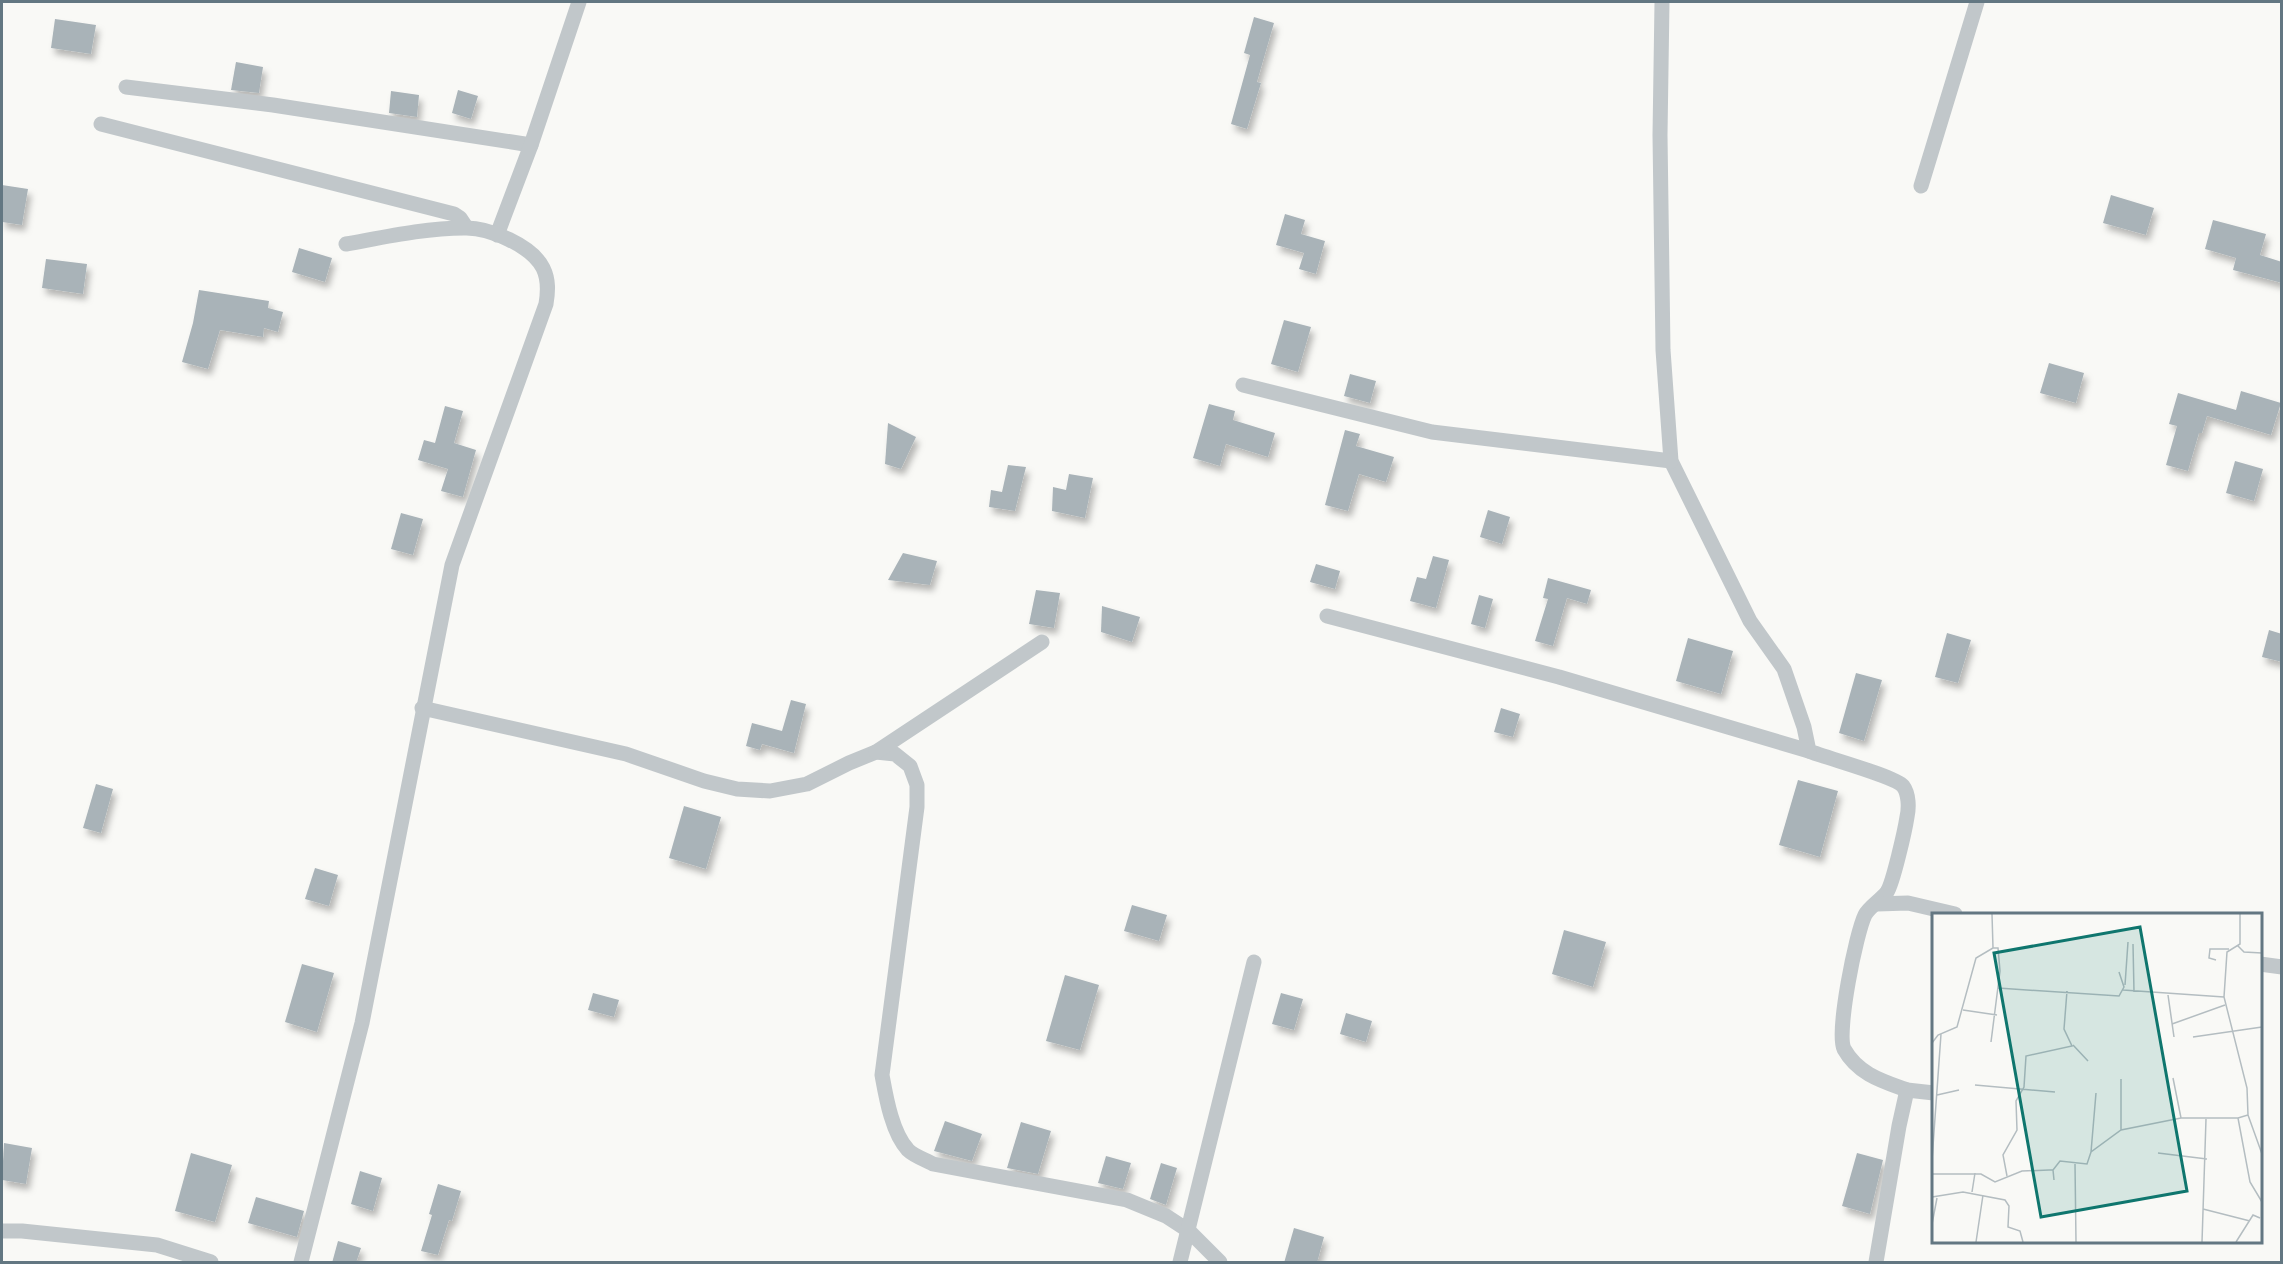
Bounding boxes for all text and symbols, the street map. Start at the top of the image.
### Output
inset map [1932,913,2262,1243]

